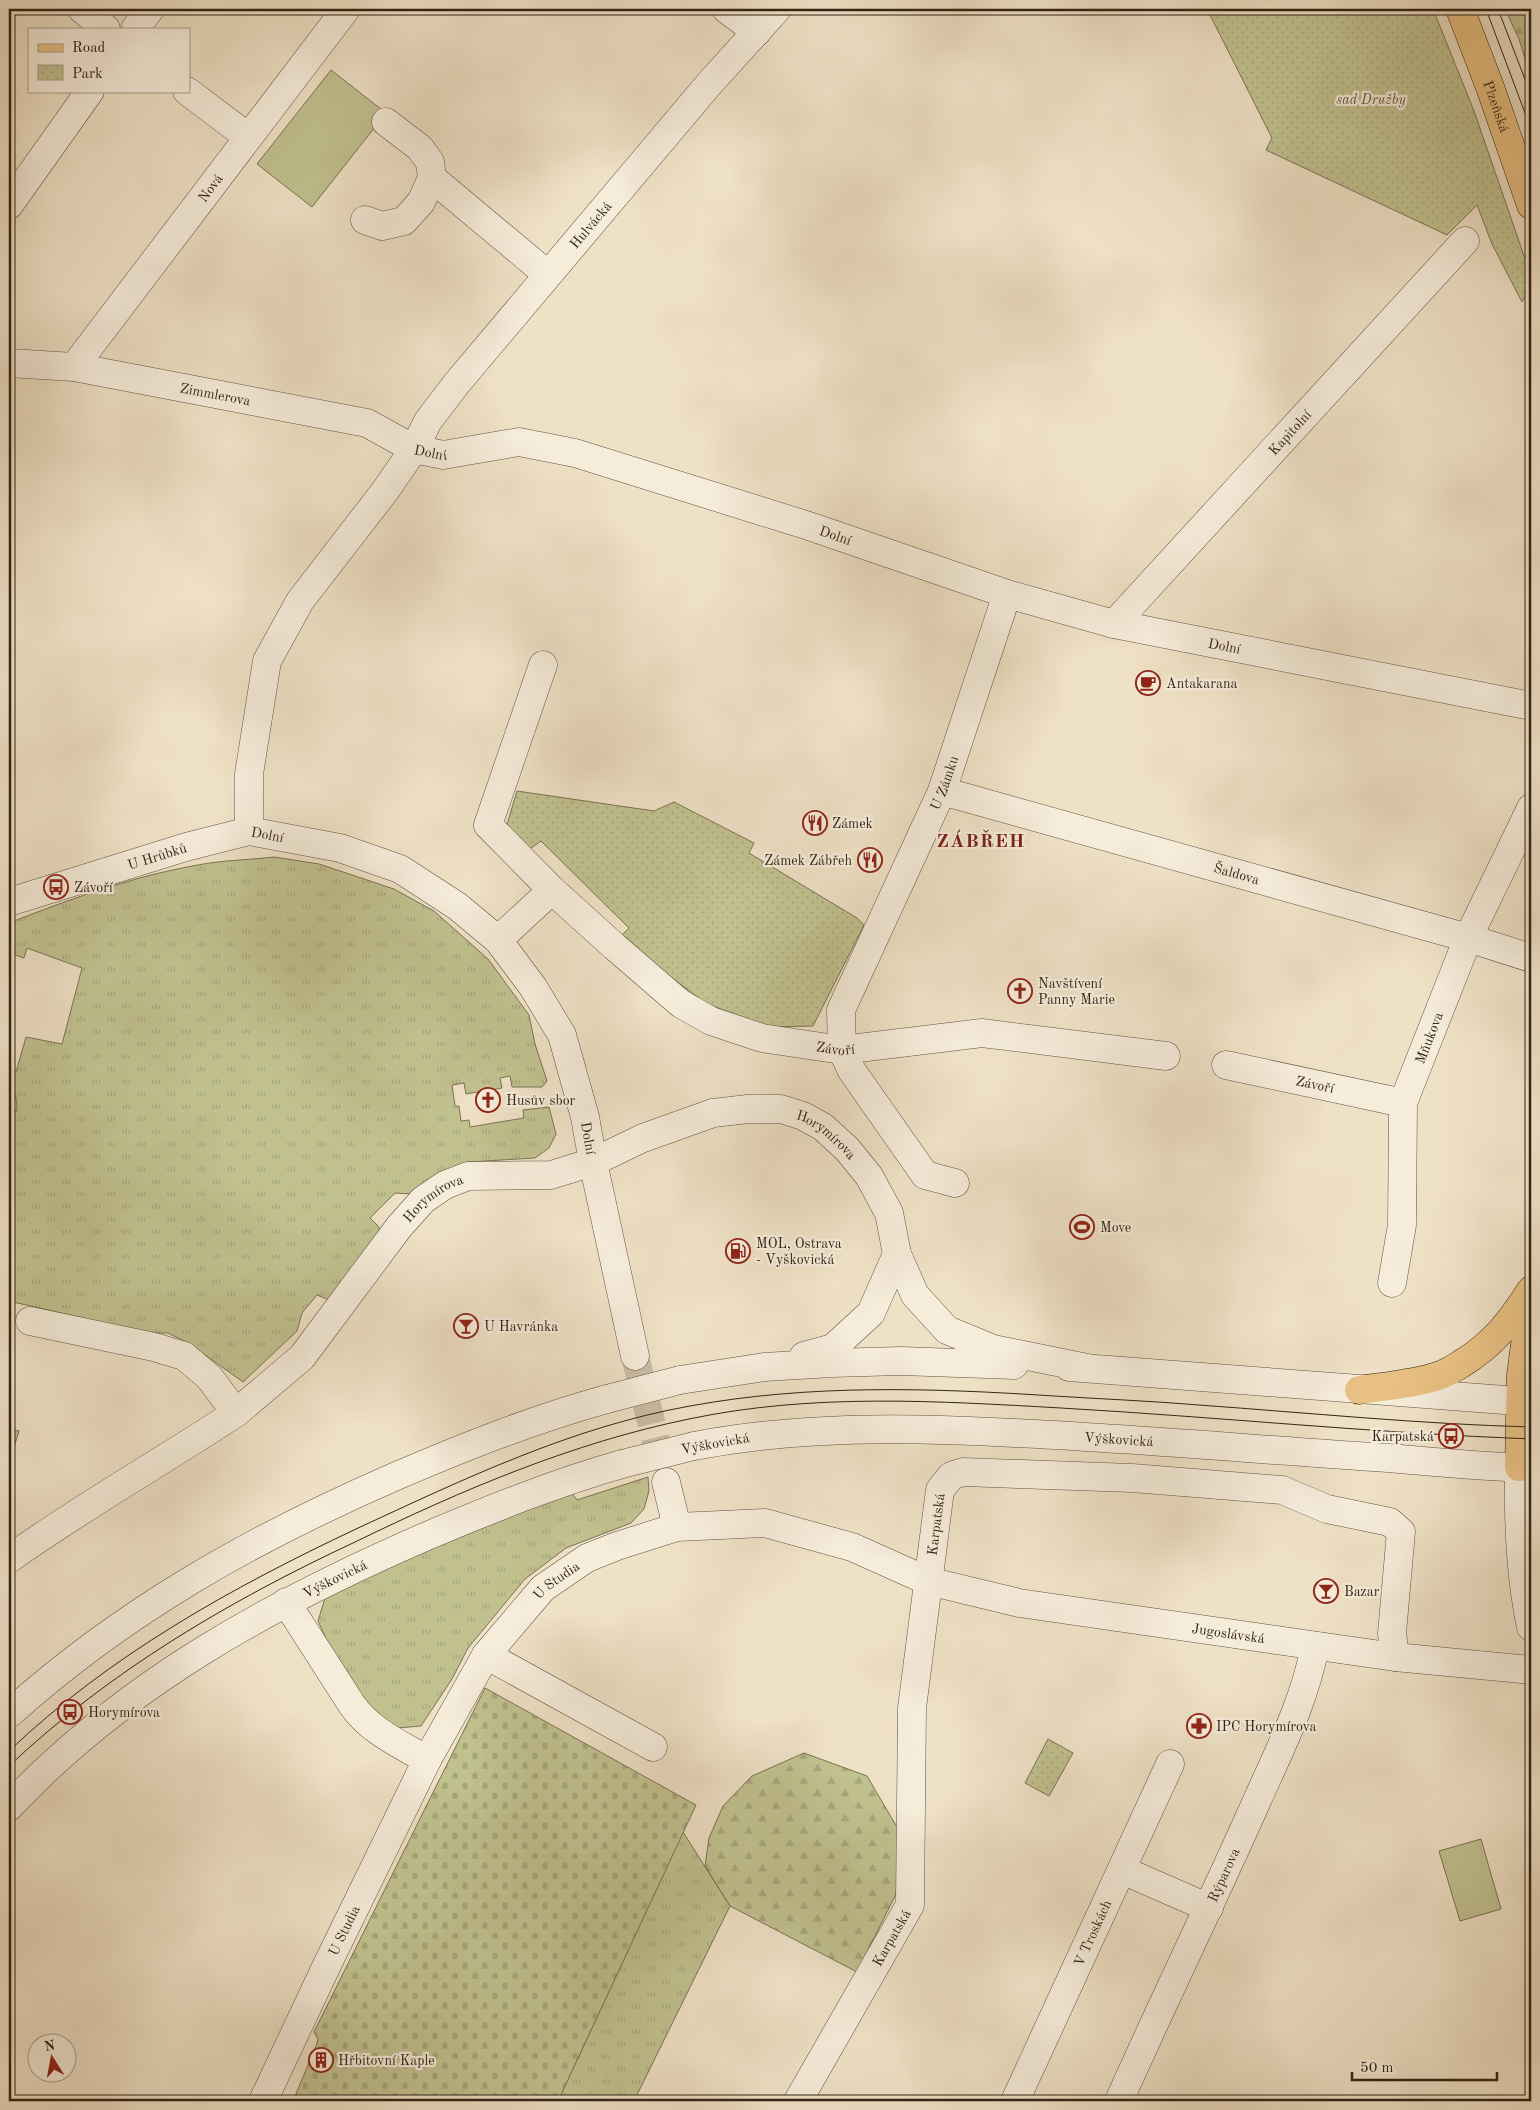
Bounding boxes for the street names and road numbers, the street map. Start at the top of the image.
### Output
street label: Plzeňská [1480,79,1511,134]
street label: Nová [196,172,226,205]
street label: Hulvácká [568,199,615,252]
street label: Zimmlerova [179,381,252,409]
street label: Kapitolní [1266,408,1314,458]
street label: Dolní [413,443,448,463]
street label: Dolní [817,524,853,548]
street label: Dolní [1207,637,1242,657]
street label: U Zámku [928,754,961,812]
street label: Dolní [250,825,285,845]
street label: U Hrůbků [126,841,189,873]
street label: Šaldova [1212,858,1261,887]
street label: Mňukova [1413,1010,1446,1066]
street label: Závoří [815,1040,856,1058]
street label: Závoří [1294,1074,1335,1096]
street label: Horymírova [795,1108,858,1162]
street label: Dolní [578,1121,598,1156]
street label: Horymírova [401,1173,465,1225]
street label: Výškovická [680,1431,751,1457]
street label: Výškovická [1084,1431,1154,1449]
street label: Karpatská [926,1492,948,1556]
street label: Výškovická [301,1558,369,1601]
street label: U Studia [531,1559,582,1602]
street label: Jugoslávská [1191,1622,1266,1646]
street label: Rýparova [1206,1846,1243,1904]
street label: V Troskách [1072,1898,1115,1969]
street label: U Studia [327,1903,363,1958]
street label: Karpatská [871,1908,914,1969]

